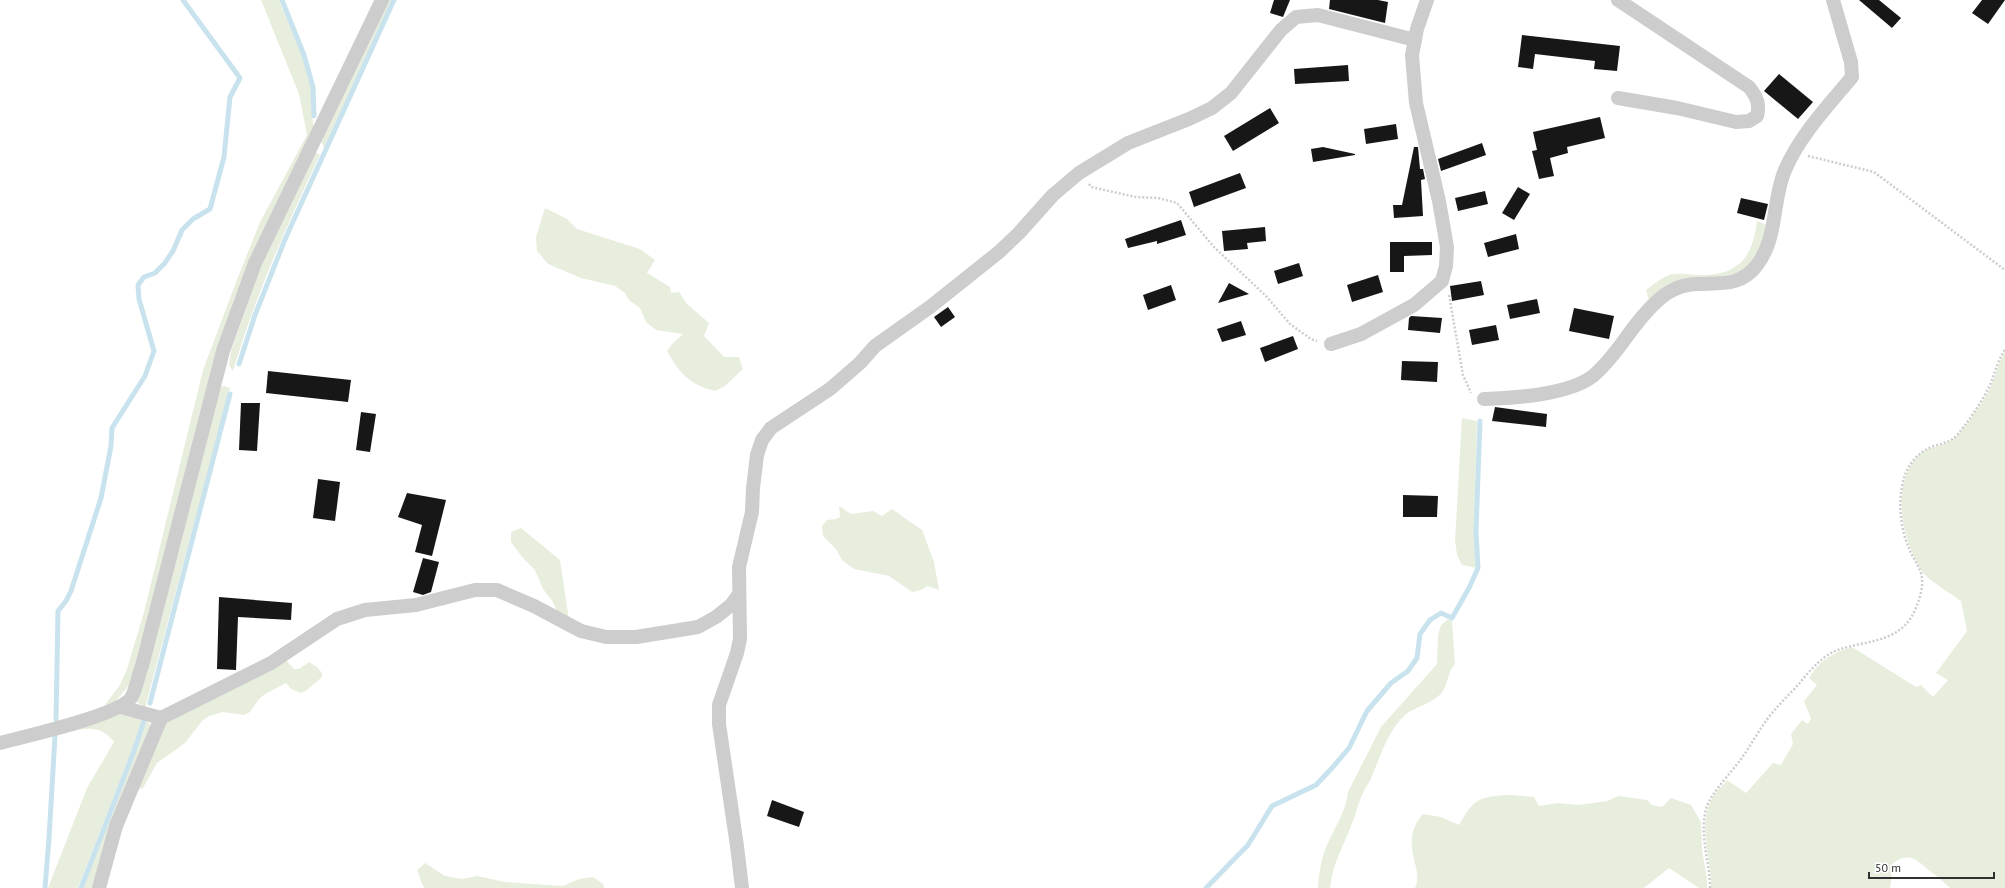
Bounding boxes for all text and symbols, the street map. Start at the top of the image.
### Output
scale bar [1869,854,1994,880]
text: 50 m [1875,860,1901,875]

